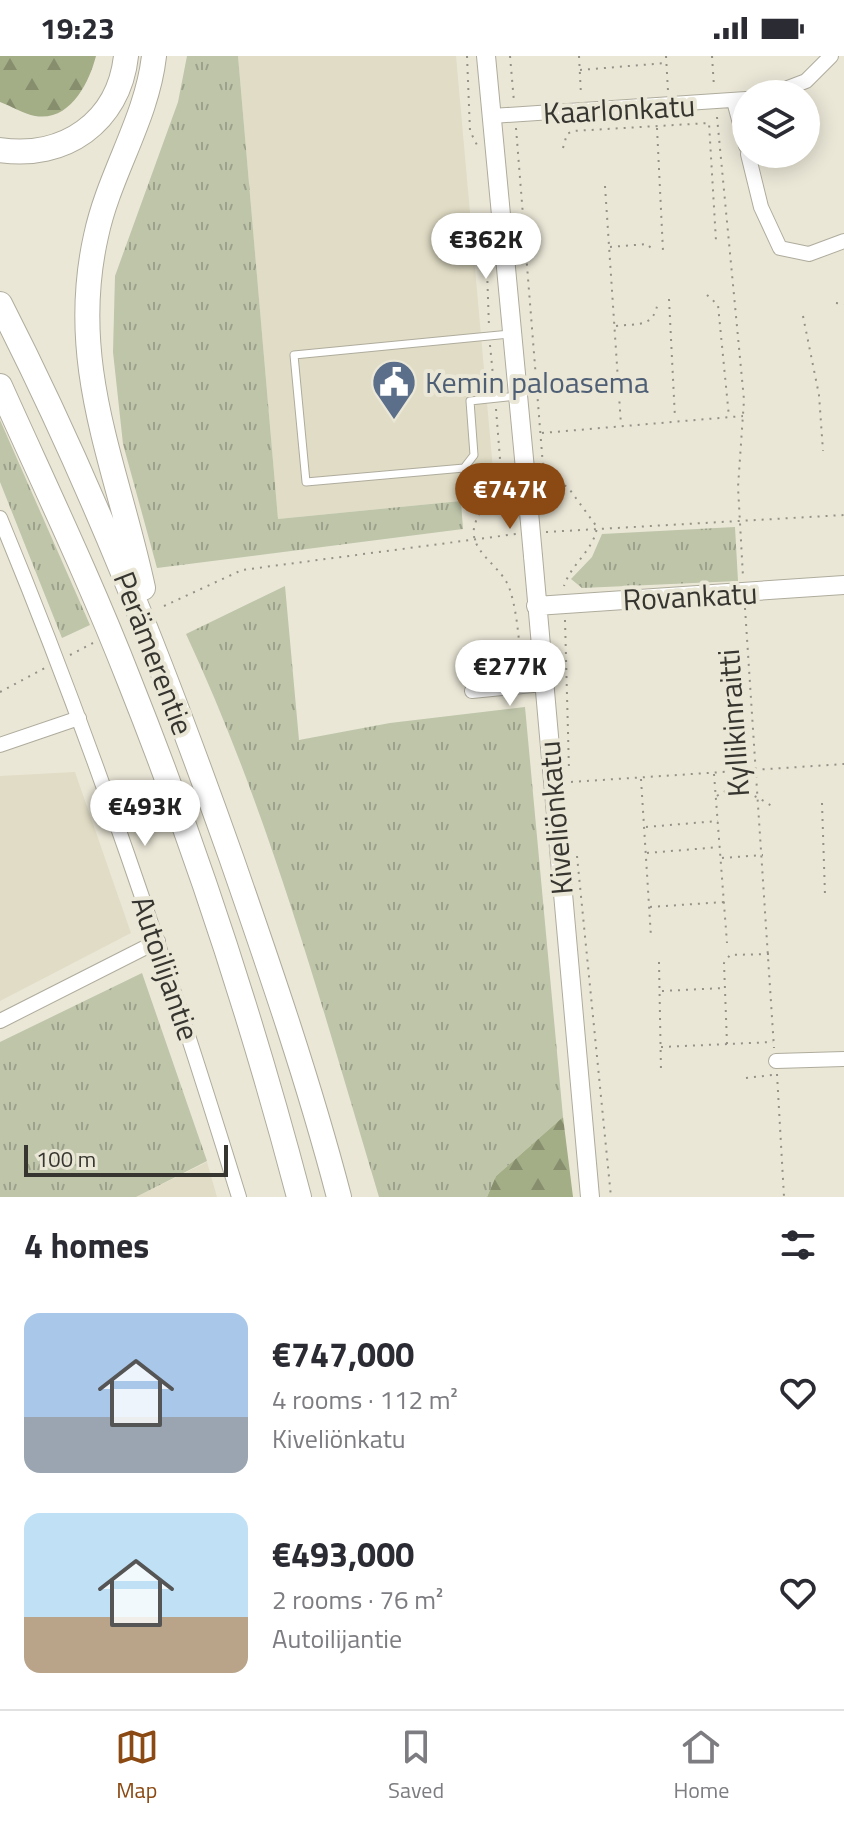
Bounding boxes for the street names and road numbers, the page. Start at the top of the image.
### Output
street label: Kaarlonkatu [542,82,696,136]
street label: Perämerentie [102,564,206,742]
street label: Rovankatu [621,570,759,622]
street label: Kyllikinraitti [705,648,761,798]
street label: Kiveliönkatu [525,739,585,897]
street label: Autoilijantie [120,890,212,1046]

